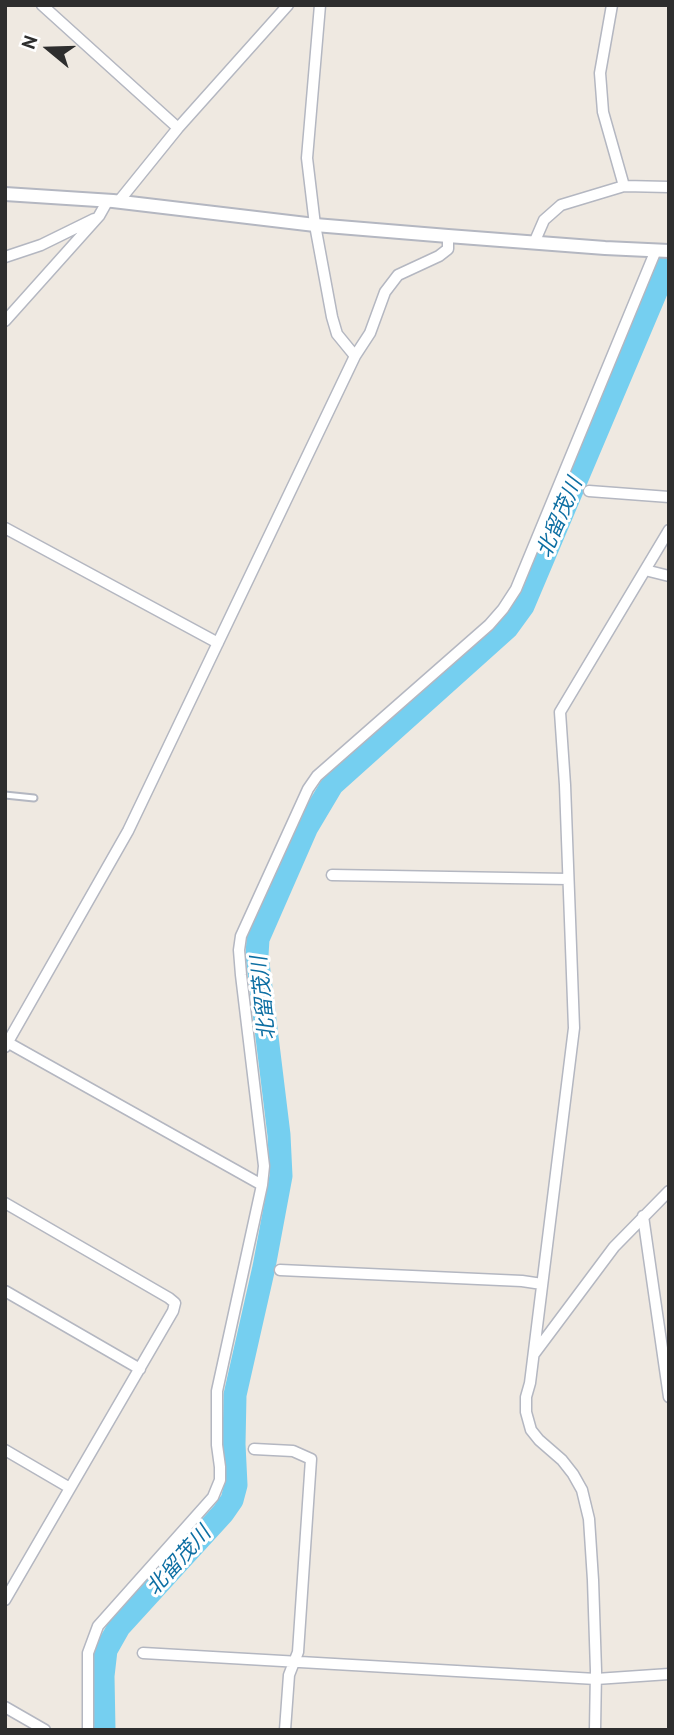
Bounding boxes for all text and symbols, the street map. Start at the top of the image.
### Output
north arrow [14,14,84,84]
text: N [16,32,43,52]
water label: 北留茂川 [532,474,588,562]
water label: 北留茂川 [247,955,281,1041]
water label: 北留茂川 [142,1521,216,1601]

